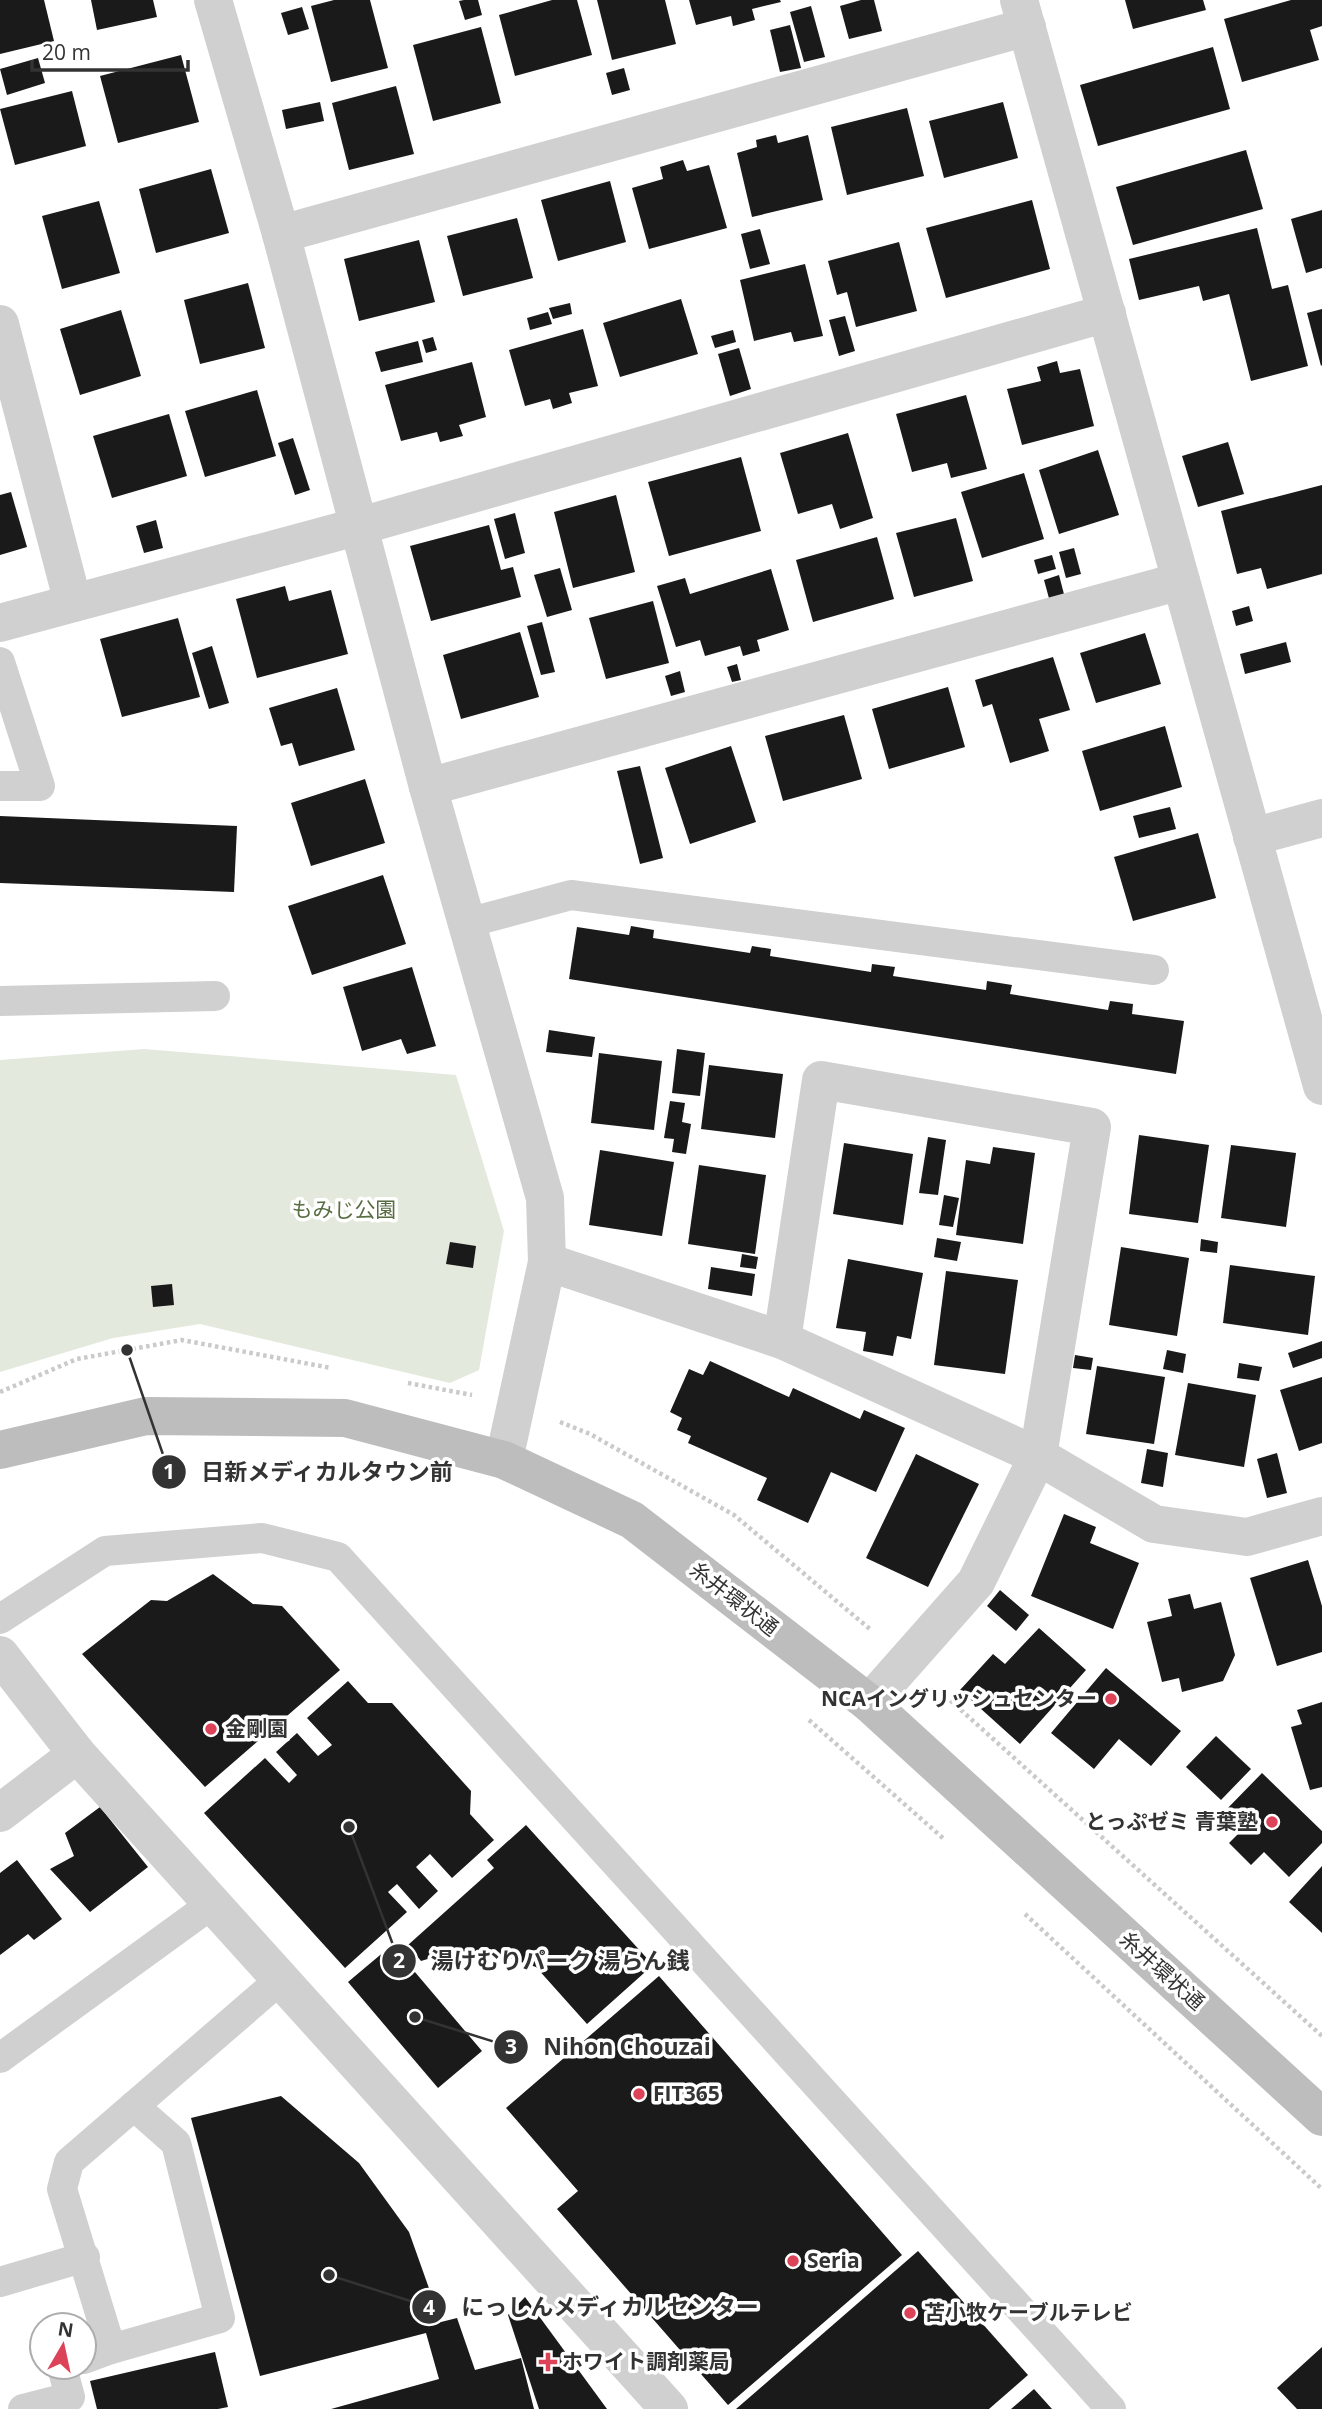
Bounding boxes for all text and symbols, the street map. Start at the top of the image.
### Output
scale bar [32,28,187,72]
text: 20 m [42,38,91,66]
park label: もみじ公園 [292,1195,397,1223]
callout: 日新メディカルタウン前 [151,1450,467,1494]
text: 日新メディカルタウン前 [201,1455,453,1487]
text: 1 [163,1457,175,1485]
street label: 糸井環状通 [685,1555,785,1642]
place label: NCAイングリッシュセンター [821,1684,1097,1712]
marker: NCAイングリッシュセンター [1103,1691,1119,1707]
place label: 金剛園 [225,1714,288,1742]
marker: 金剛園 [203,1721,219,1737]
place label: とっぷゼミ 青葉塾 [1085,1807,1258,1835]
marker: とっぷゼミ 青葉塾 [1264,1814,1280,1830]
street label: 糸井環状通 [1114,1925,1211,2016]
callout: 湯けむりパーク 湯らん銭 [381,1939,703,1983]
text: 湯けむりパーク 湯らん銭 [431,1944,689,1976]
text: 2 [393,1946,405,1974]
callout: Nihon Chouzai [494,2025,724,2069]
text: Nihon Chouzai [543,2030,711,2062]
text: 3 [505,2032,517,2060]
place label: FIT365 [653,2079,720,2107]
marker: FIT365 [631,2086,647,2102]
place label: Seria [807,2246,860,2274]
marker: Seria [785,2253,801,2269]
callout: にっしんメディカルセンター [412,2285,774,2329]
text: にっしんメディカルセンター [461,2290,759,2322]
text: 4 [423,2293,435,2321]
place label: 苫小牧ケーブルテレビ [924,2298,1133,2326]
marker: 苫小牧ケーブルテレビ [902,2305,918,2321]
north arrow [28,2311,98,2381]
text: N [56,2315,75,2343]
place label: ホワイト調剤薬局 [562,2347,730,2375]
marker: ホワイト調剤薬局 [540,2354,556,2370]

